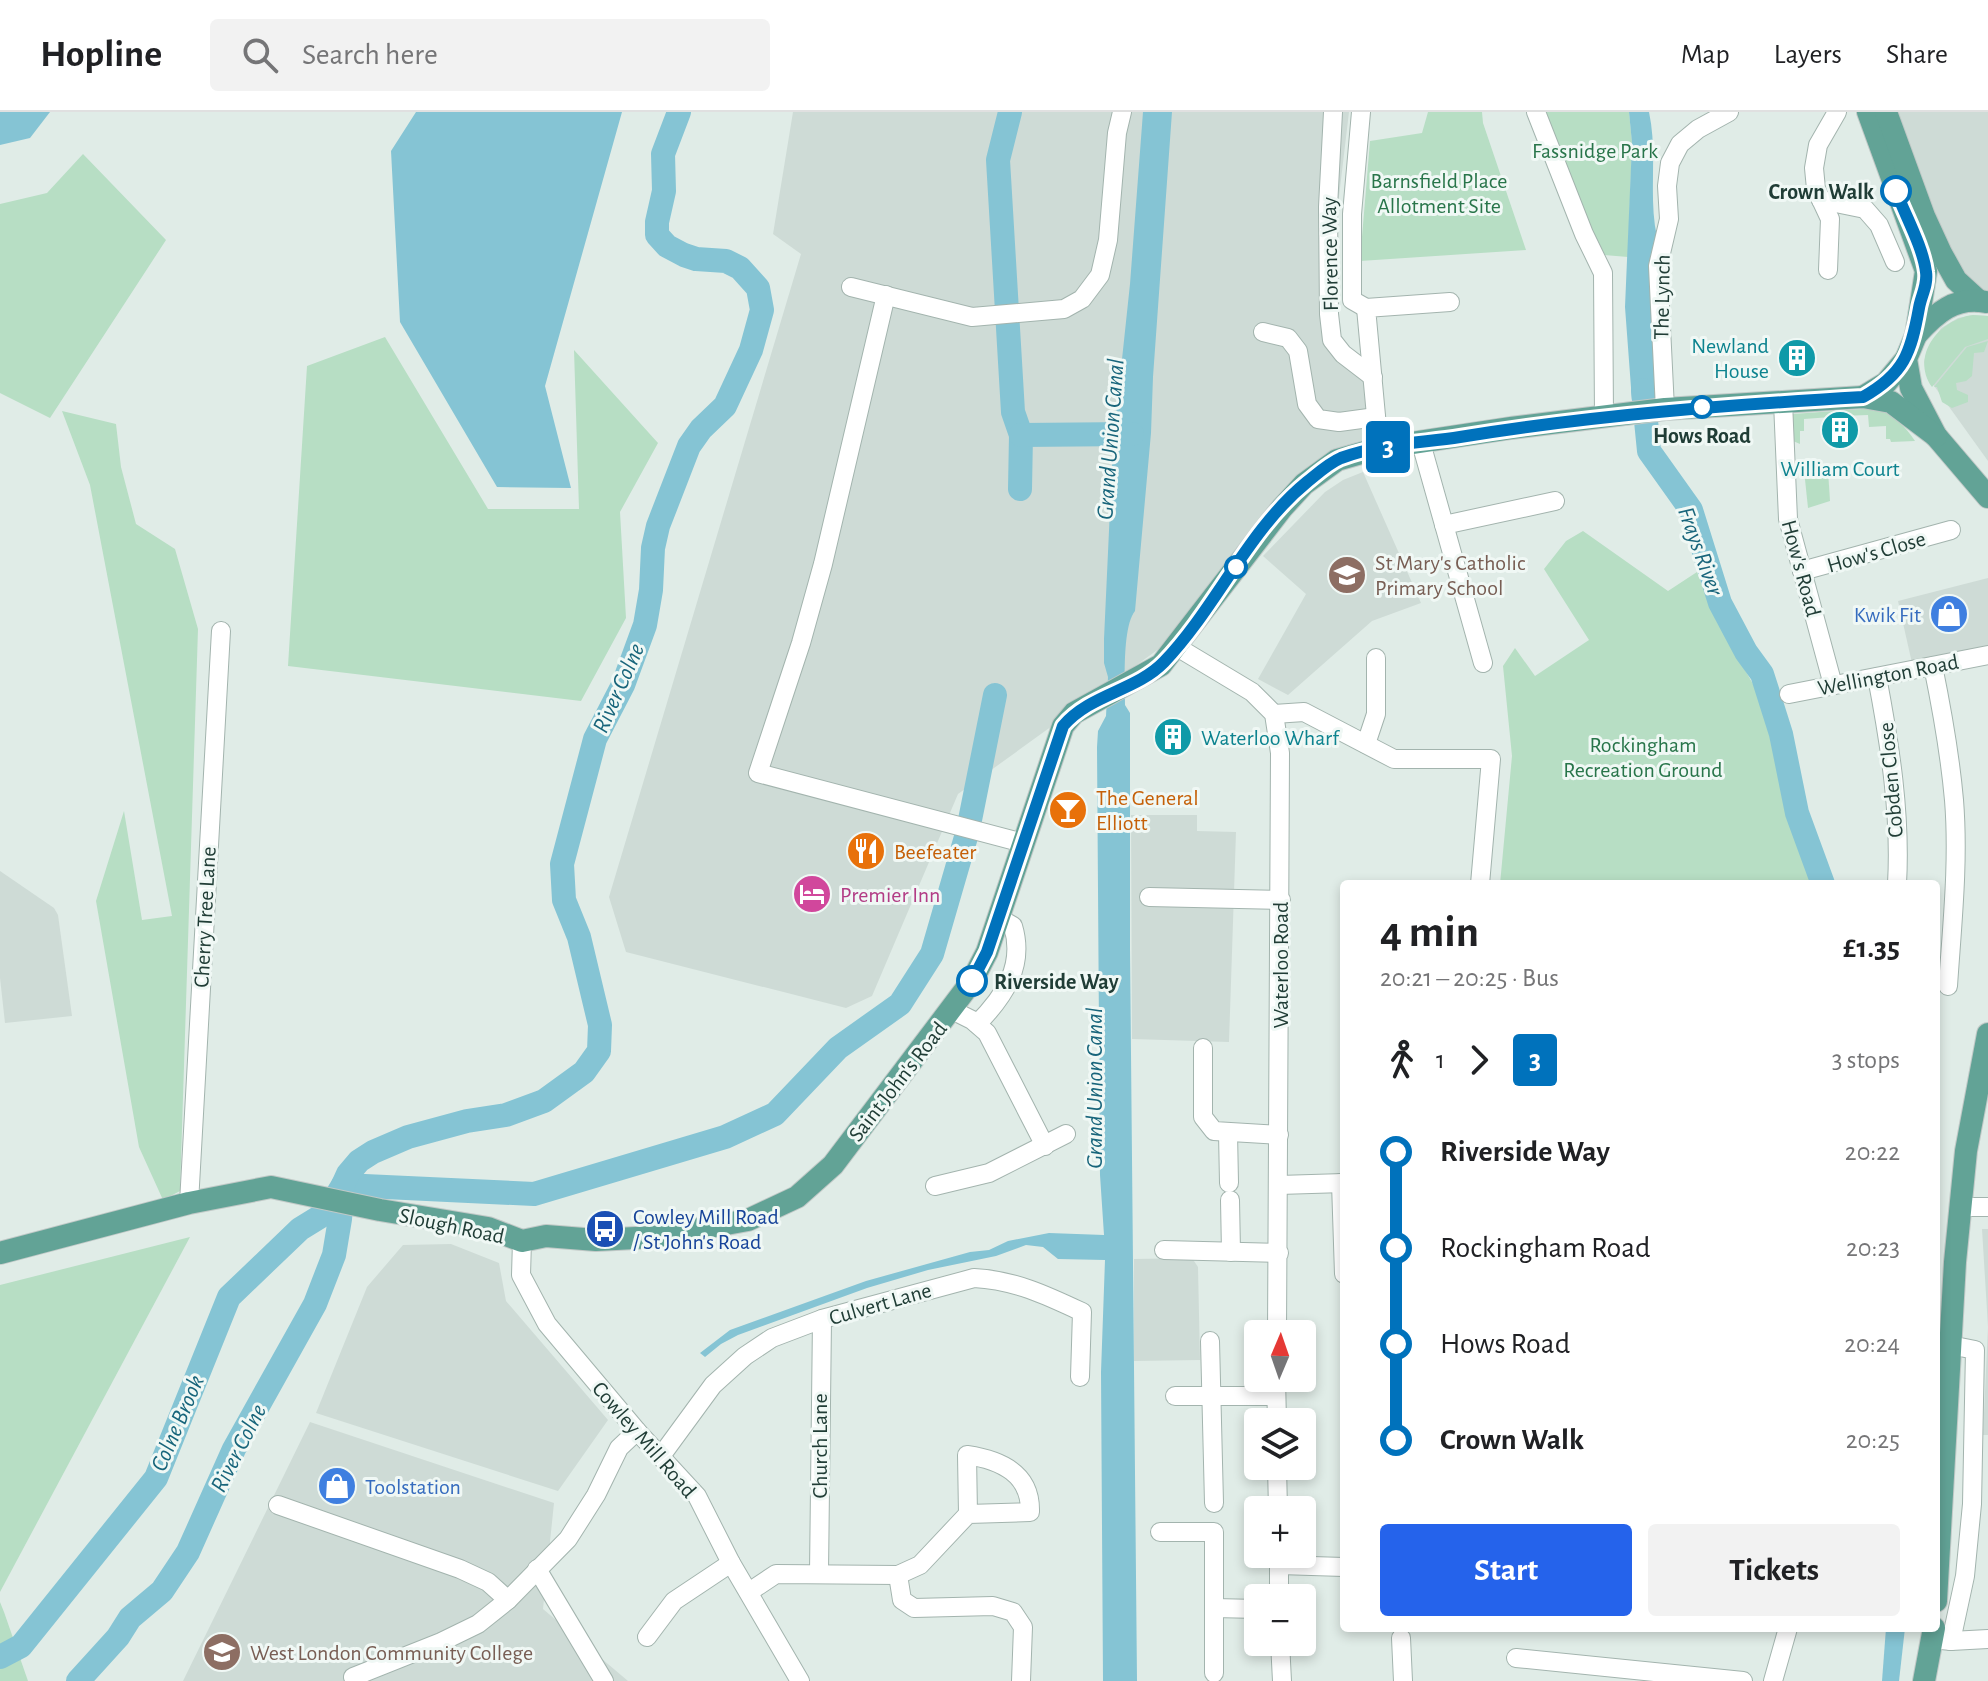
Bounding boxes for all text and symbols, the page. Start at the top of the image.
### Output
search box [210,19,770,91]
icon: search [238,33,282,77]
text: Hopline [40,36,162,74]
text: Search here [302,40,438,70]
text: Map [1681,41,1730,69]
text: Layers [1774,41,1842,69]
text: Share [1886,41,1948,69]
park label: Fassnidge Park [1532,140,1658,162]
park label: Barnsfield Place Allotment Site [1371,170,1507,217]
marker: Crown Walk [1881,176,1911,206]
place label: Crown Walk [1769,181,1874,203]
street label: Florence Way [1318,196,1342,311]
street label: The Lynch [1650,254,1674,340]
place label: Newland House [1691,335,1769,382]
building icon: Newland House [1776,337,1818,379]
water label: Grand Union Canal [1093,358,1129,520]
marker: Hows Road [1691,396,1713,418]
building icon: William Court [1819,409,1861,451]
line badge: 3 [1362,421,1414,473]
place label: Hows Road [1653,425,1751,447]
text: 3 [1382,433,1394,461]
place label: William Court [1780,458,1900,480]
water label: Frays River [1673,504,1728,600]
street label: How's Road [1778,518,1824,619]
street label: How's Close [1825,527,1928,576]
place label: St Mary's Catholic Primary School [1375,552,1526,599]
school or university icon: St Mary's Catholic Primary School [1326,554,1368,596]
unlabelled marker [1225,556,1247,578]
shop icon: Kwik Fit [1928,593,1970,635]
place label: Kwik Fit [1854,604,1921,626]
water label: River Colne [589,640,649,737]
street label: Wellington Road [1816,651,1961,699]
building icon: Waterloo Wharf [1152,716,1194,758]
street label: Cobden Close [1875,721,1907,838]
place label: Waterloo Wharf [1201,727,1340,749]
park label: Rockingham Recreation Ground [1563,734,1723,781]
place label: The General Elliott [1096,787,1199,834]
bar icon: The General Elliott [1047,789,1089,831]
restaurant icon: Beefeater [845,830,887,872]
place label: Beefeater [894,841,976,863]
street label: Cherry Tree Lane [190,846,220,988]
hotel icon: Premier Inn [791,873,833,915]
place label: Premier Inn [840,884,940,906]
street label: Waterloo Road [1270,901,1292,1029]
text: 4 min [1380,911,1479,955]
text: £1.35 [1843,933,1900,963]
text: 20:21 – 20:25 · Bus [1380,965,1559,991]
marker: Riverside Way [957,966,987,996]
place label: Riverside Way [994,971,1119,994]
water label: Grand Union Canal [1083,1007,1107,1169]
street label: Saint John's Road [844,1018,951,1146]
icon: walk [1380,1038,1424,1082]
icon: forward [1457,1038,1501,1082]
text: 3 [1529,1046,1541,1074]
text: 1 [1436,1047,1445,1073]
text: 3 stops [1832,1047,1900,1073]
text: Riverside Way [1440,1137,1610,1167]
text: 20:22 [1845,1139,1900,1165]
street label: Slough Road [397,1204,506,1248]
place label: Cowley Mill Road / St John's Road [633,1206,779,1253]
bus stop icon: Cowley Mill Road / St John's Road [584,1208,626,1250]
text: Rockingham Road [1440,1233,1651,1263]
text: 20:23 [1846,1235,1900,1261]
street label: Culvert Lane [827,1279,934,1329]
north arrow [1244,1320,1316,1392]
map controls [1244,1320,1316,1656]
text: Hows Road [1440,1329,1570,1359]
text: 20:24 [1844,1331,1900,1357]
water label: Colne Brook [147,1372,209,1475]
street label: Cowley Mill Road [588,1377,700,1502]
street label: Church Lane [809,1393,831,1499]
water label: River Colne [207,1401,271,1496]
button: layers [1244,1408,1316,1480]
text: Crown Walk [1440,1425,1584,1455]
text: 20:25 [1846,1427,1900,1453]
shop icon: Toolstation [316,1465,358,1507]
place label: Toolstation [365,1476,461,1498]
button: + [1244,1496,1316,1568]
button: Start [1380,1524,1632,1616]
button: Tickets [1648,1524,1900,1616]
button: − [1244,1584,1316,1656]
school or university icon: West London Community College [201,1631,243,1673]
place label: West London Community College [250,1642,533,1664]

